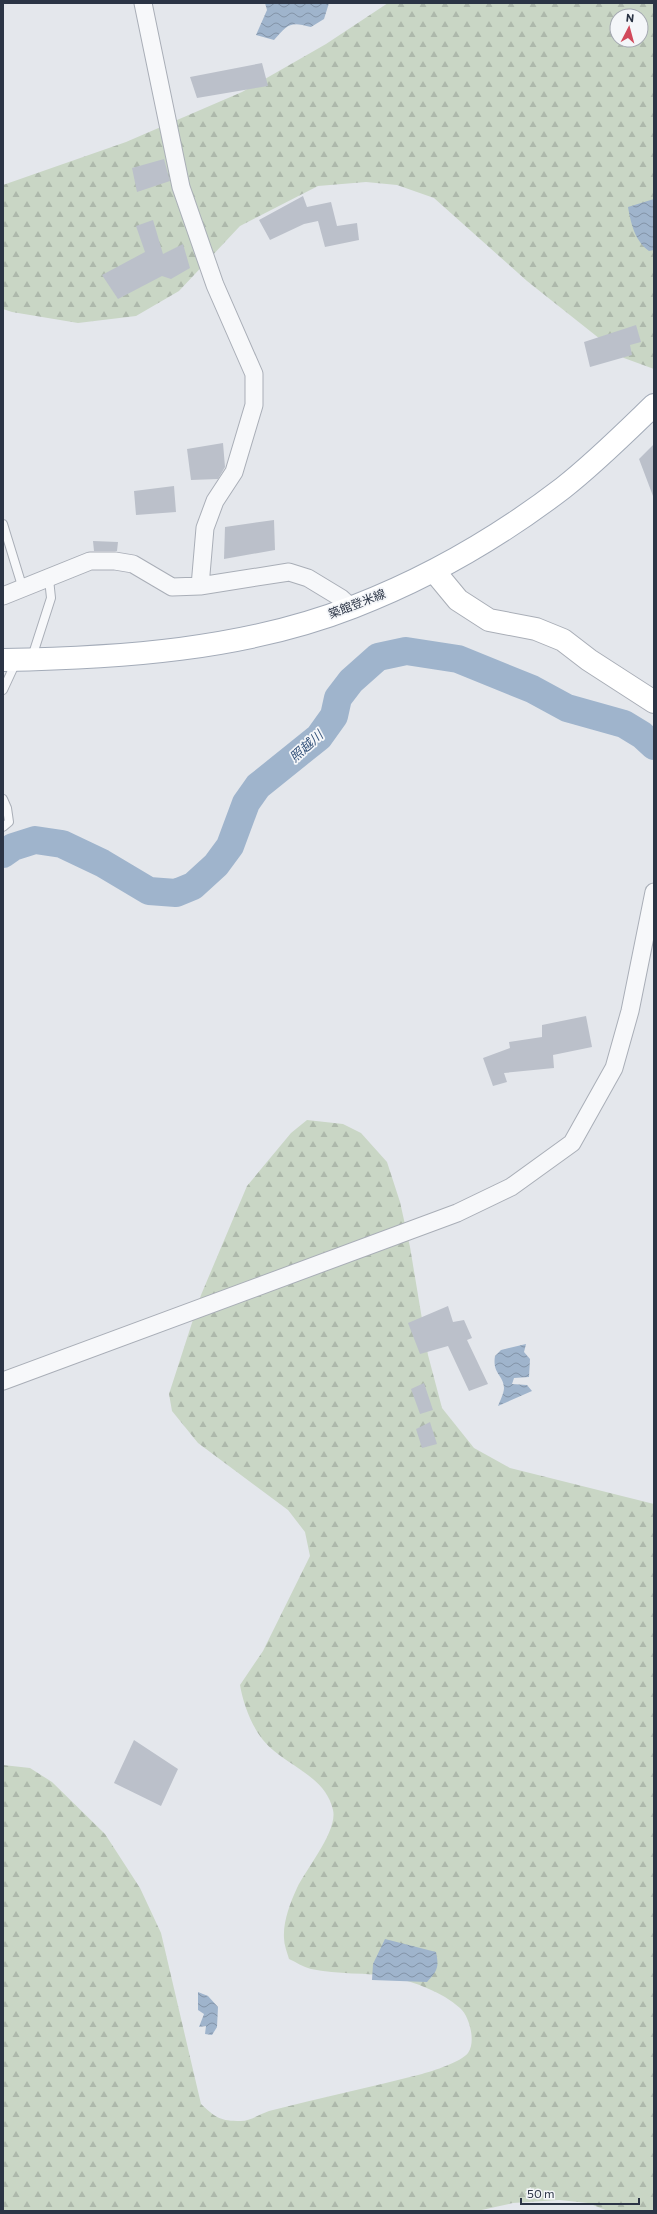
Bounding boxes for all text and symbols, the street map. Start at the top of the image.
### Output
north arrow [609,8,649,48]
text: N [625,11,635,24]
street label: 築館登米線 [326,586,387,620]
water label: 照越川 [286,726,327,765]
scale bar [521,2180,639,2206]
text: 50 m [527,2186,555,2200]

